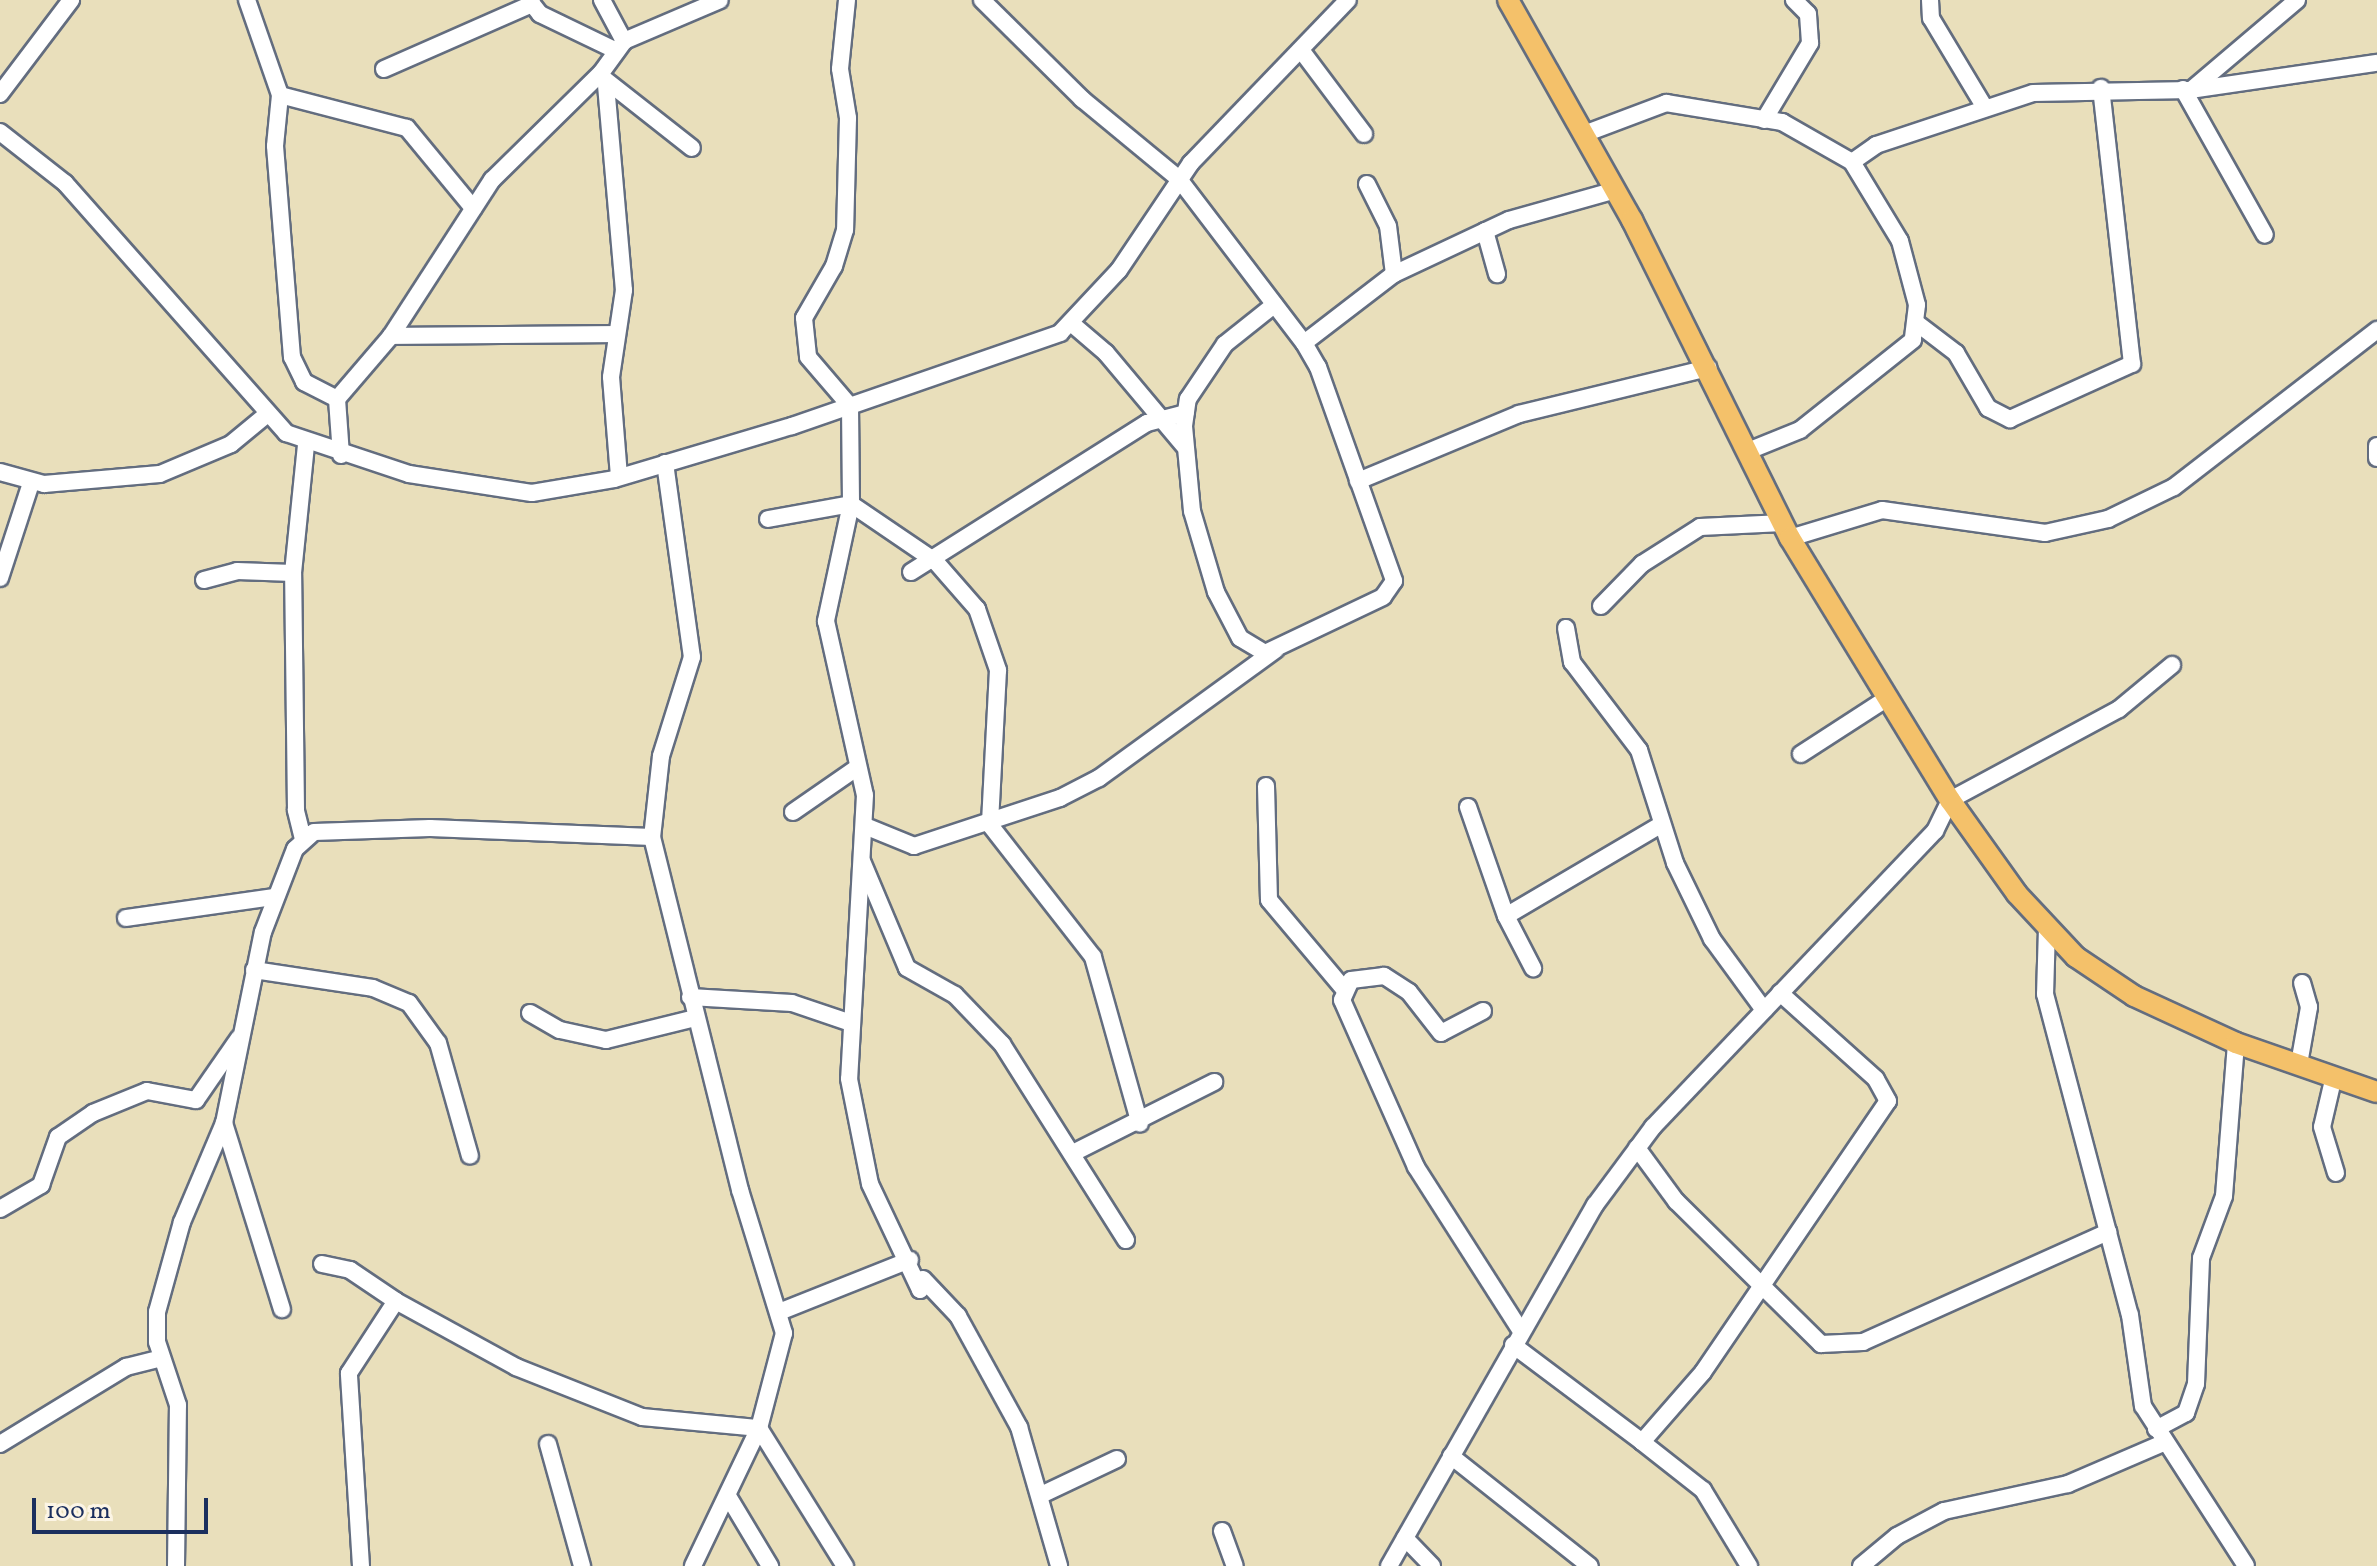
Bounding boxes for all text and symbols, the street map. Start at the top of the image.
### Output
scale bar [36,1482,212,1532]
text: 100 m [46,1495,111,1529]

